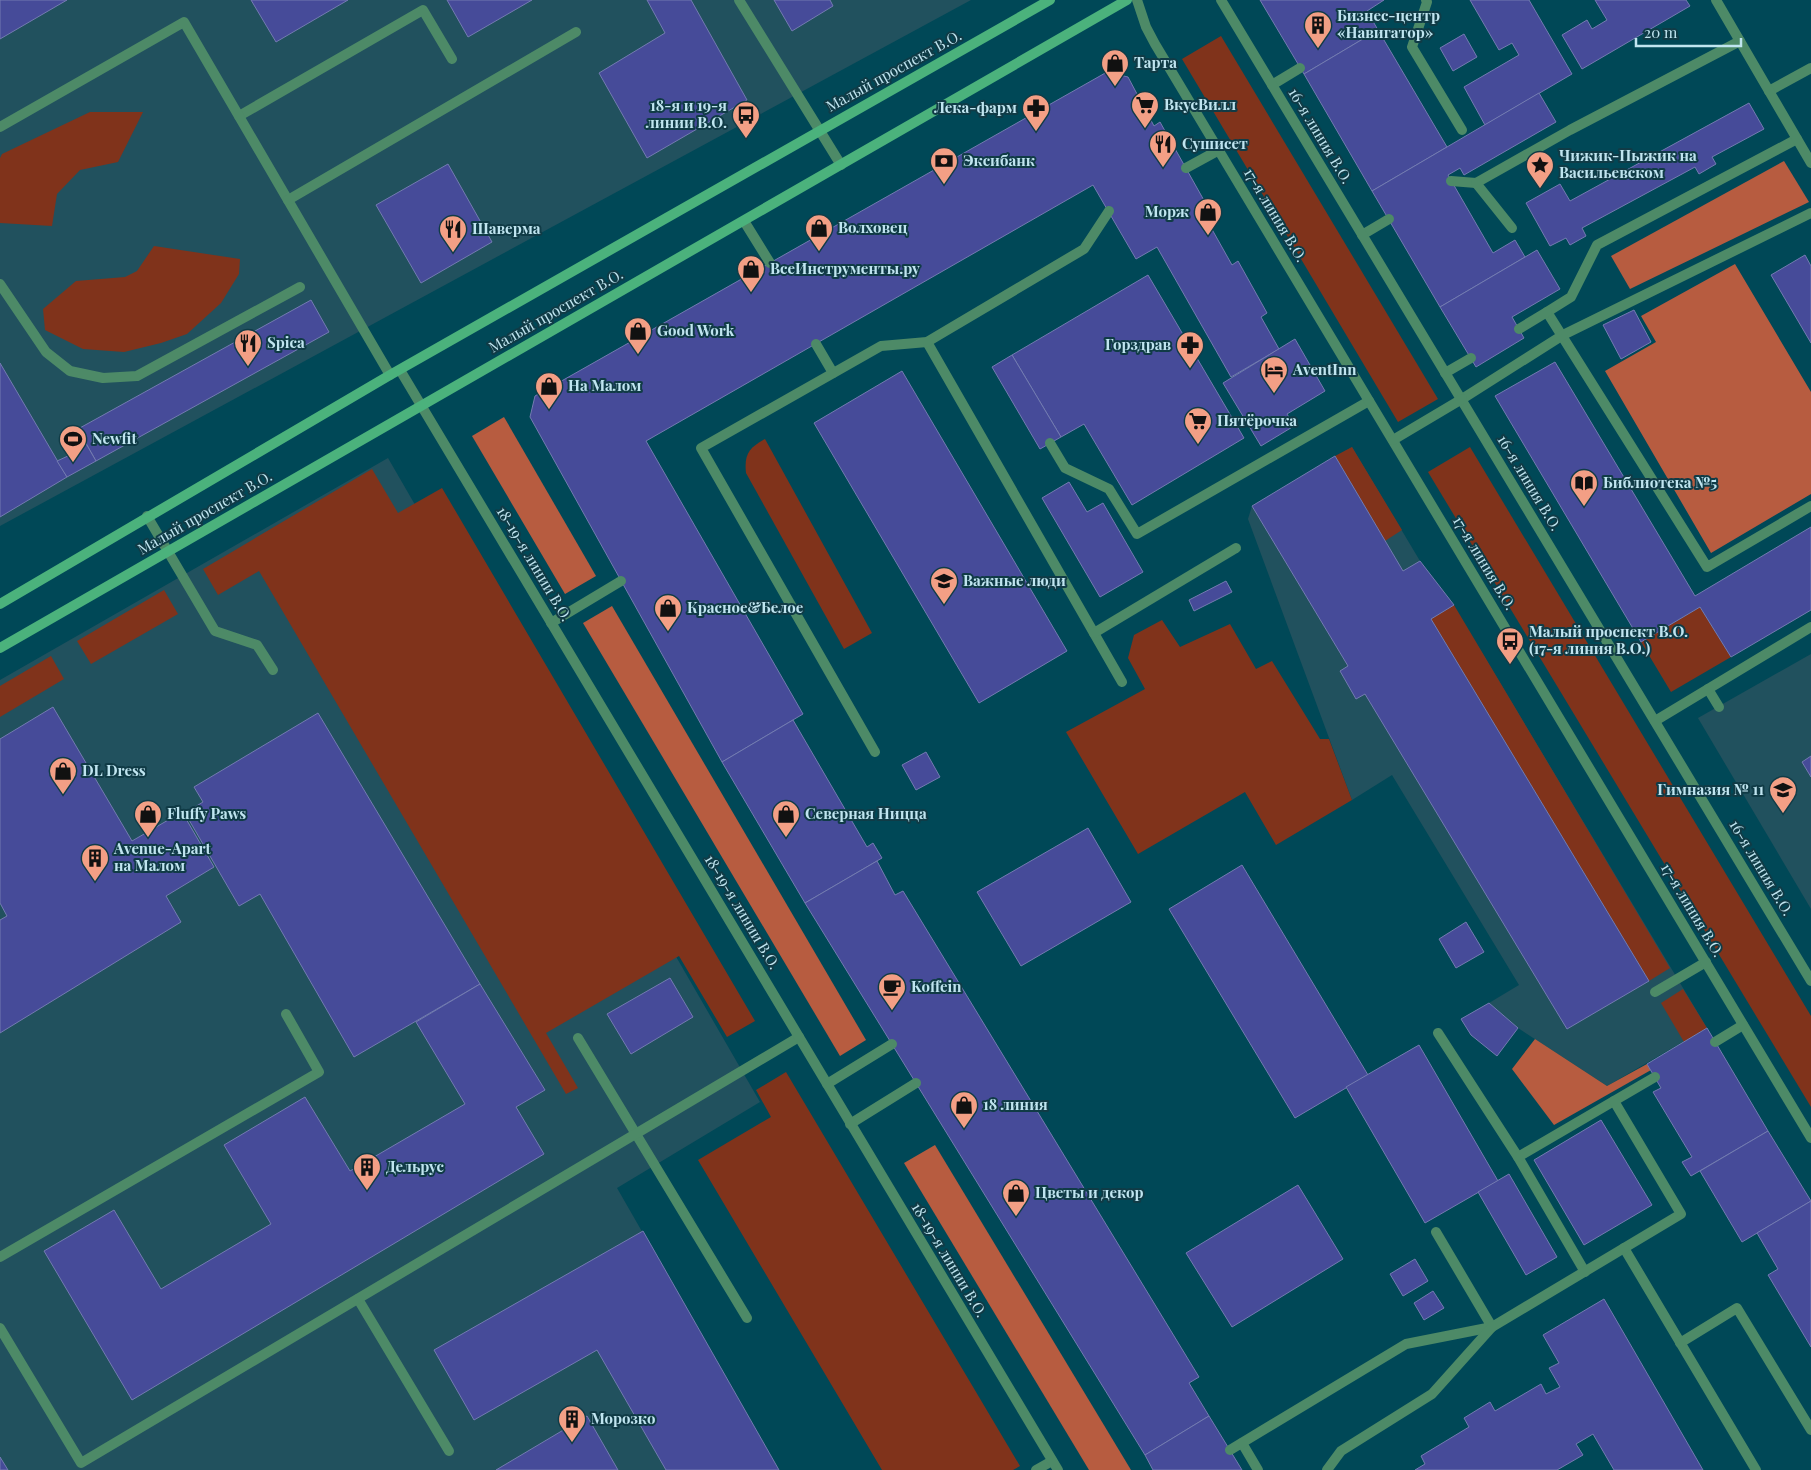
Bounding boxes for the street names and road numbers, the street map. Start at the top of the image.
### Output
street label: Малый проспект В.О. [822,25,965,116]
street label: 16-я линия В.О. [1284,84,1357,187]
street label: 17-я линия В.О. [1240,164,1312,265]
street label: Малый проспект В.О. [485,264,626,357]
street label: 16-я линия В.О. [1493,431,1566,534]
street label: Малый проспект В.О. [134,466,275,559]
street label: 18-19-я линии В.О. [493,502,577,625]
street label: 17-я линия В.О. [1449,512,1521,613]
street label: 16-я линия В.О. [1725,816,1798,919]
street label: 18-19-я линии В.О. [701,850,785,973]
street label: 17-я линия В.О. [1657,859,1729,960]
street label: 18-19-я линии В.О. [908,1198,992,1321]

